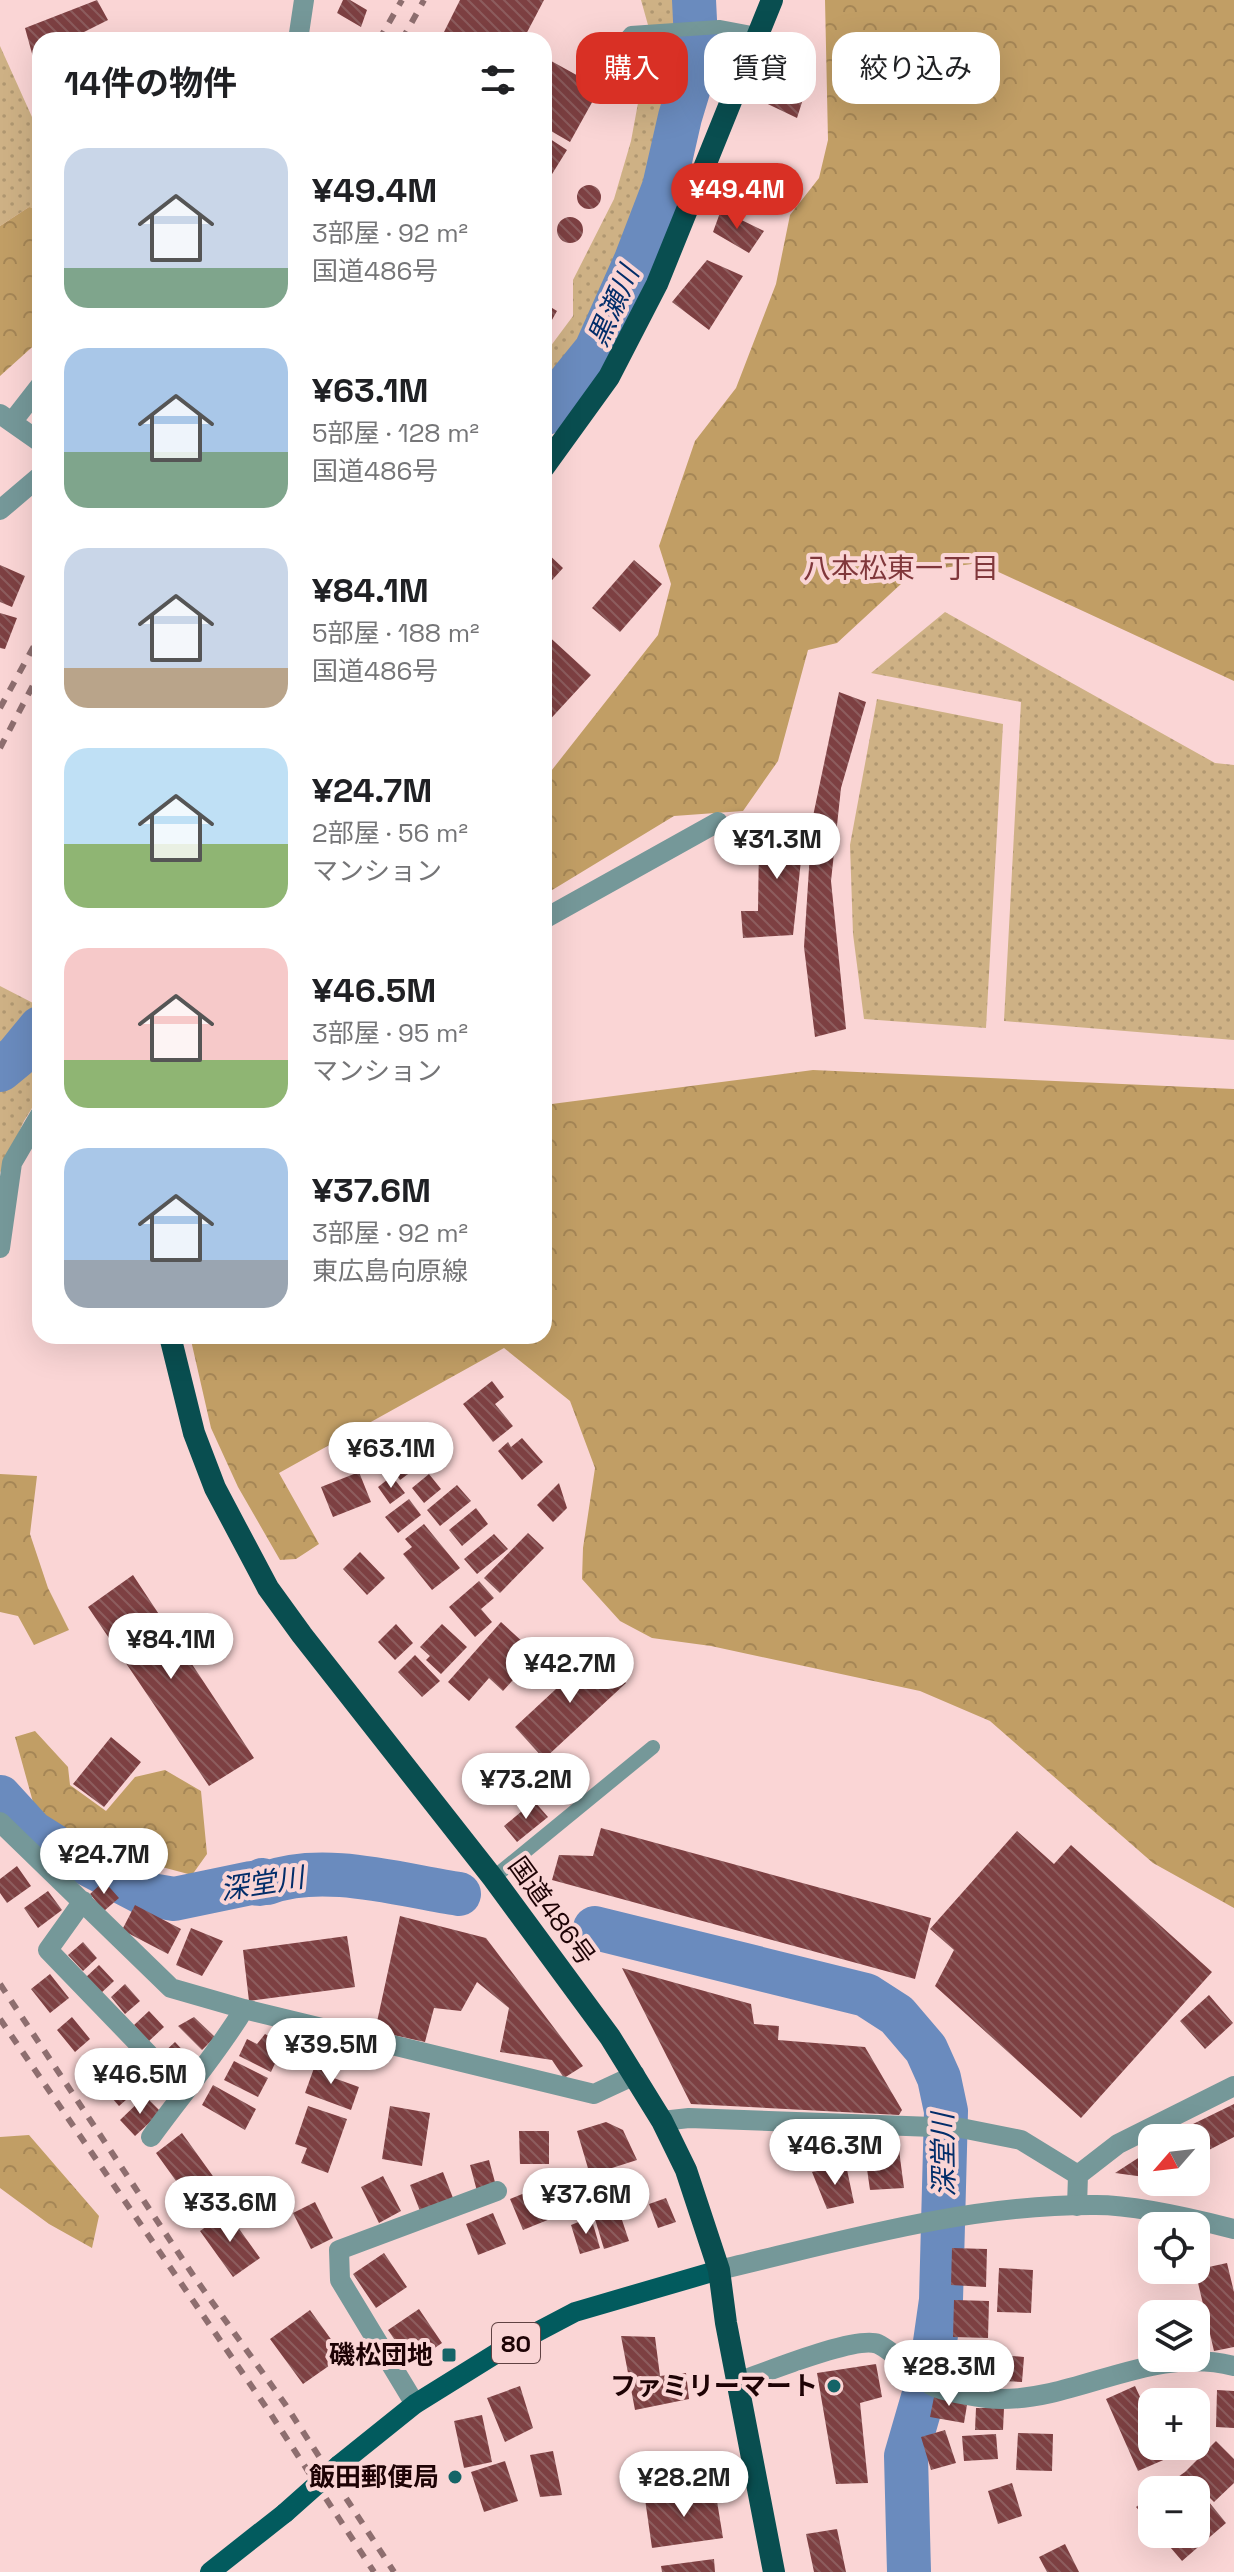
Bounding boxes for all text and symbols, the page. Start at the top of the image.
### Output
chip: 購入 [576,32,688,104]
chip: 賃貸 [704,32,816,104]
chip: 絞り込み [832,32,1000,104]
icon: filters [476,58,520,102]
text: 14件の物件 [64,62,237,105]
pin: ¥49.4M [672,163,802,231]
text: ¥49.4M [312,169,437,212]
text: ¥49.4M [689,172,785,206]
icon: home [128,180,224,276]
text: 3部屋 · 92 m² [312,216,468,250]
text: 国道486号 [312,254,438,288]
water label: 黒瀬川 [579,258,648,352]
text: ¥63.1M [312,369,428,412]
icon: home [128,380,224,476]
text: 5部屋 · 128 m² [312,416,479,450]
text: 国道486号 [312,454,438,488]
district label: 八本松東一丁目 [803,550,999,586]
text: ¥84.1M [312,569,429,612]
icon: home [128,580,224,676]
text: 5部屋 · 188 m² [312,616,480,650]
text: 国道486号 [312,654,438,688]
text: ¥24.7M [312,769,432,812]
icon: home [128,780,224,876]
pin: ¥31.3M [712,813,842,881]
text: 2部屋 · 56 m² [312,816,468,850]
text: ¥31.3M [732,822,822,856]
text: マンション [312,854,442,888]
text: ¥46.5M [312,969,436,1012]
icon: home [128,980,224,1076]
text: 3部屋 · 95 m² [312,1016,468,1050]
text: マンション [312,1054,442,1088]
text: ¥37.6M [312,1169,431,1212]
icon: home [128,1180,224,1276]
text: 3部屋 · 92 m² [312,1216,468,1250]
text: 東広島向原線 [312,1254,468,1288]
pin: ¥63.1M [326,1422,456,1490]
text: ¥63.1M [346,1431,436,1465]
pin: ¥84.1M [106,1613,236,1681]
text: ¥84.1M [126,1622,216,1656]
pin: ¥42.7M [505,1637,635,1705]
text: ¥42.7M [524,1646,616,1680]
pin: ¥73.2M [461,1753,591,1821]
text: ¥73.2M [480,1762,572,1796]
pin: ¥24.7M [39,1828,169,1896]
text: ¥24.7M [58,1837,150,1871]
street label: 国道486号 [501,1850,603,1972]
water label: 深堂川 [218,1858,309,1907]
pin: ¥39.5M [266,2018,396,2086]
text: ¥39.5M [284,2027,378,2061]
pin: ¥46.5M [75,2048,205,2116]
text: ¥46.5M [93,2057,187,2091]
water label: 深堂川 [924,2110,962,2197]
pin: ¥46.3M [770,2119,900,2187]
north arrow [1138,2124,1210,2196]
map controls [1138,2124,1210,2548]
text: ¥46.3M [787,2128,883,2162]
pin: ¥37.6M [521,2168,651,2236]
pin: ¥33.6M [165,2176,295,2244]
text: ¥37.6M [540,2177,632,2211]
text: ¥33.6M [183,2185,277,2219]
button: locate [1138,2212,1210,2284]
button: layers [1138,2300,1210,2372]
road number: 80 [492,2323,540,2363]
place label: 磯松団地 [329,2338,433,2372]
pin: ¥28.3M [884,2340,1014,2408]
marker: 磯松団地 [440,2346,458,2364]
text: ¥28.3M [902,2349,996,2383]
place label: ファミリーマート [610,2369,818,2403]
marker: ファミリーマート [825,2377,843,2395]
button: + [1138,2388,1210,2460]
pin: ¥28.2M [619,2451,749,2519]
place label: 飯田郵便局 [309,2460,439,2494]
text: ¥28.2M [637,2460,731,2494]
marker: 飯田郵便局 [446,2468,464,2486]
button: − [1138,2476,1210,2548]

